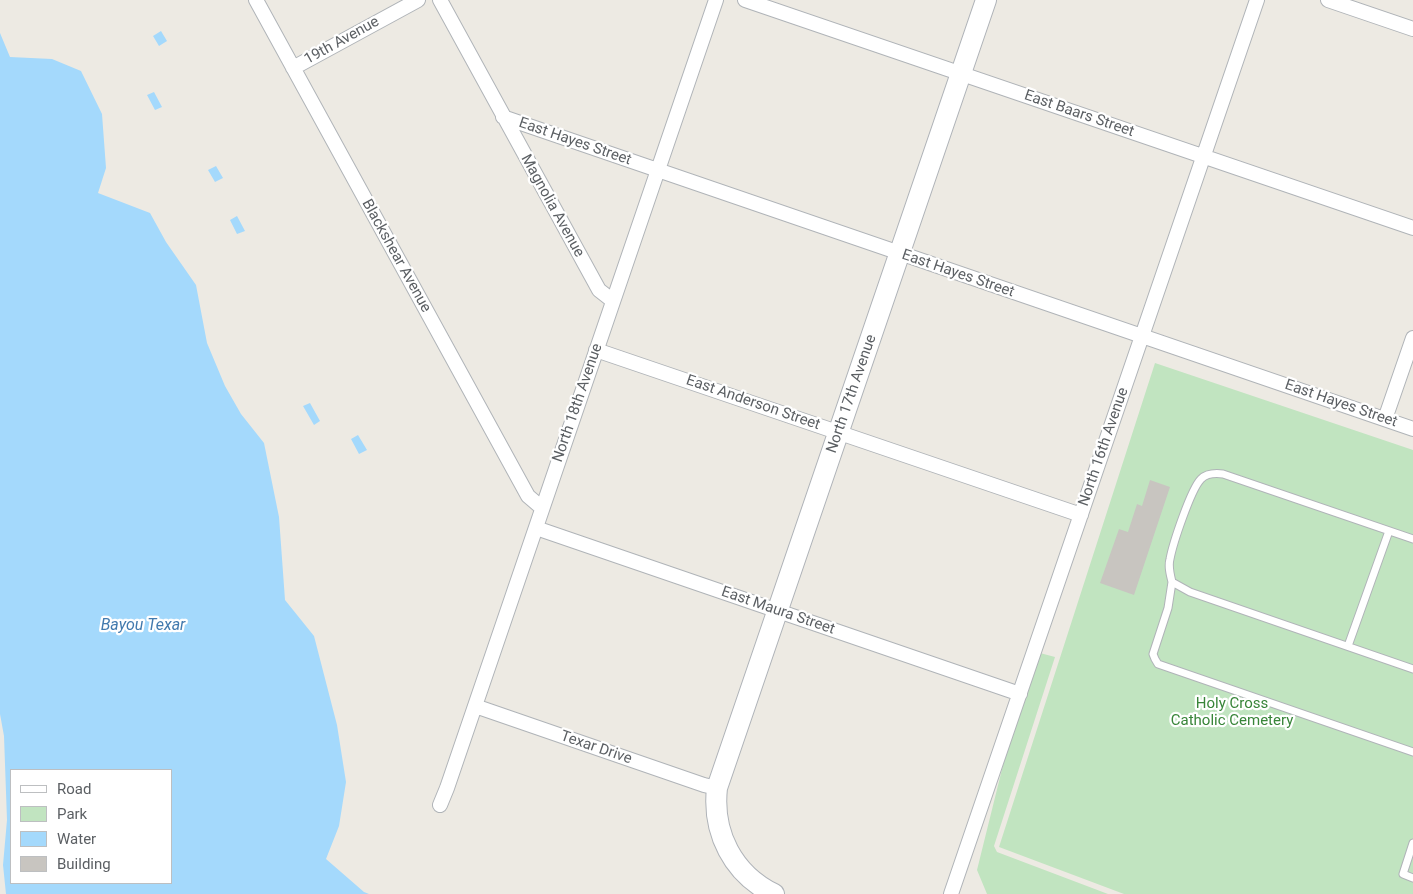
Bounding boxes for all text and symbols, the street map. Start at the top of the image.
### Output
street label: 19th Avenue [301,13,383,69]
street label: East Baars Street [1022,87,1136,141]
street label: East Hayes Street [516,114,634,170]
street label: Magnolia Avenue [516,151,588,261]
street label: Blackshear Avenue [357,196,435,316]
street label: East Hayes Street [899,246,1017,302]
street label: North 17th Avenue [823,332,881,456]
street label: North 18th Avenue [549,341,607,465]
street label: East Anderson Street [684,372,822,434]
street label: East Hayes Street [1282,376,1400,432]
street label: North 16th Avenue [1075,385,1133,509]
street label: East Maura Street [719,583,837,639]
water label: Bayou Texar [101,616,185,636]
park label: Holy Cross Catholic Cemetery [1171,695,1293,730]
street label: Texar Drive [558,727,634,769]
legend [10,769,172,884]
text: Road [57,780,91,798]
text: Park [57,805,87,823]
text: Water [57,830,96,848]
text: Building [57,855,111,873]

